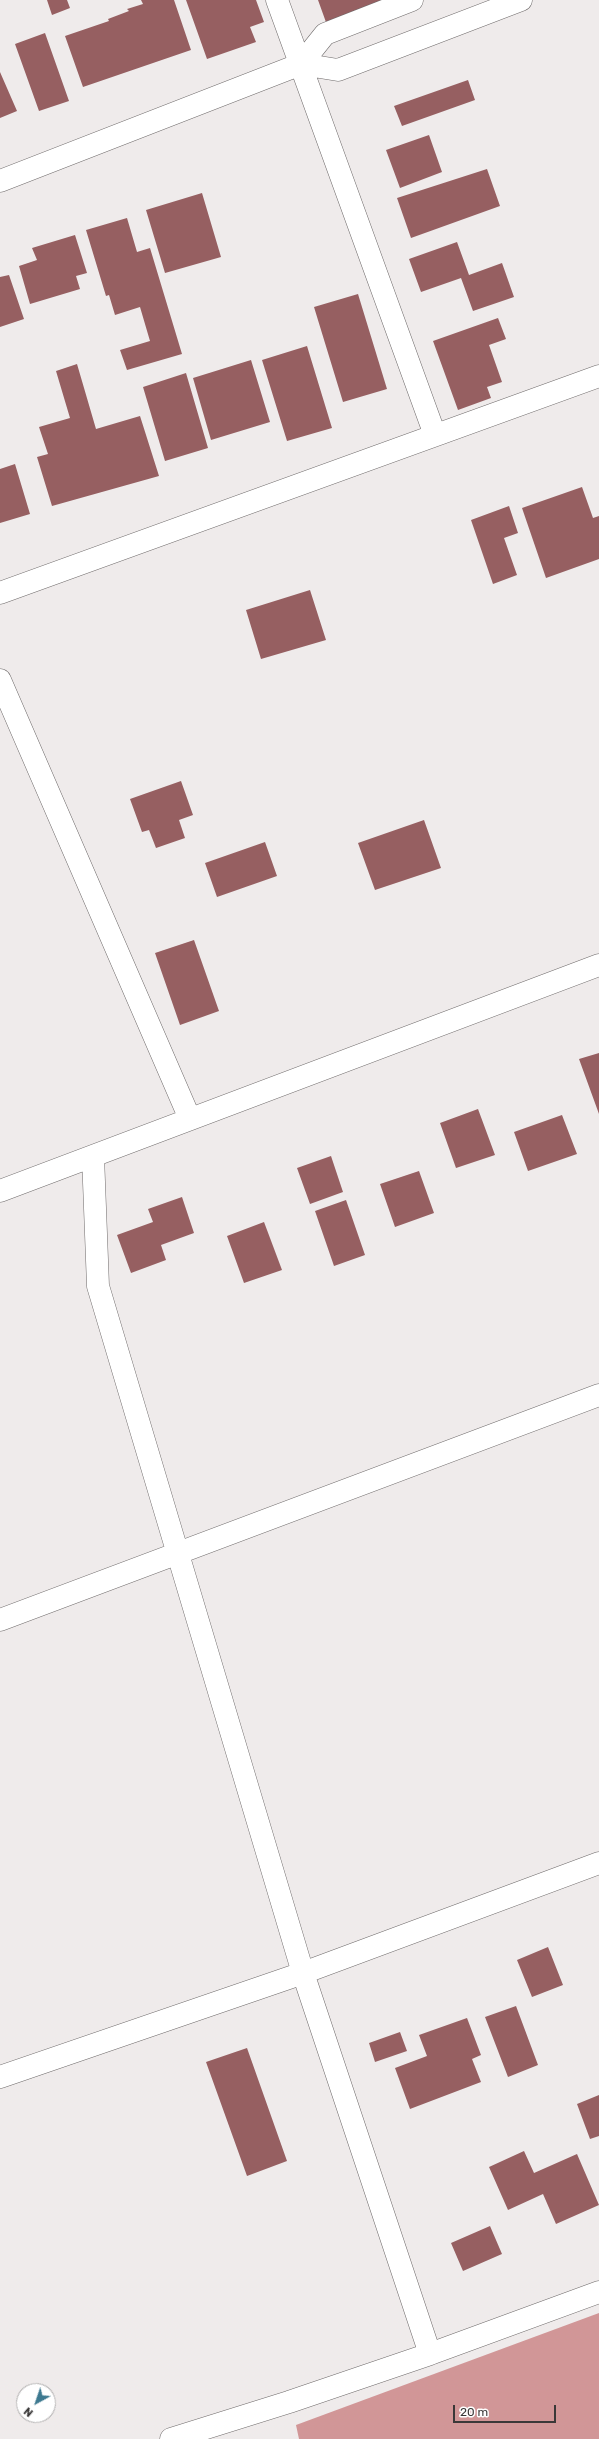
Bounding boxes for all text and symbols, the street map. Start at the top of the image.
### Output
north arrow [16,2383,56,2423]
scale bar [455,2397,558,2423]
text: N [21,2404,36,2419]
text: 20 m [460,2405,488,2419]

